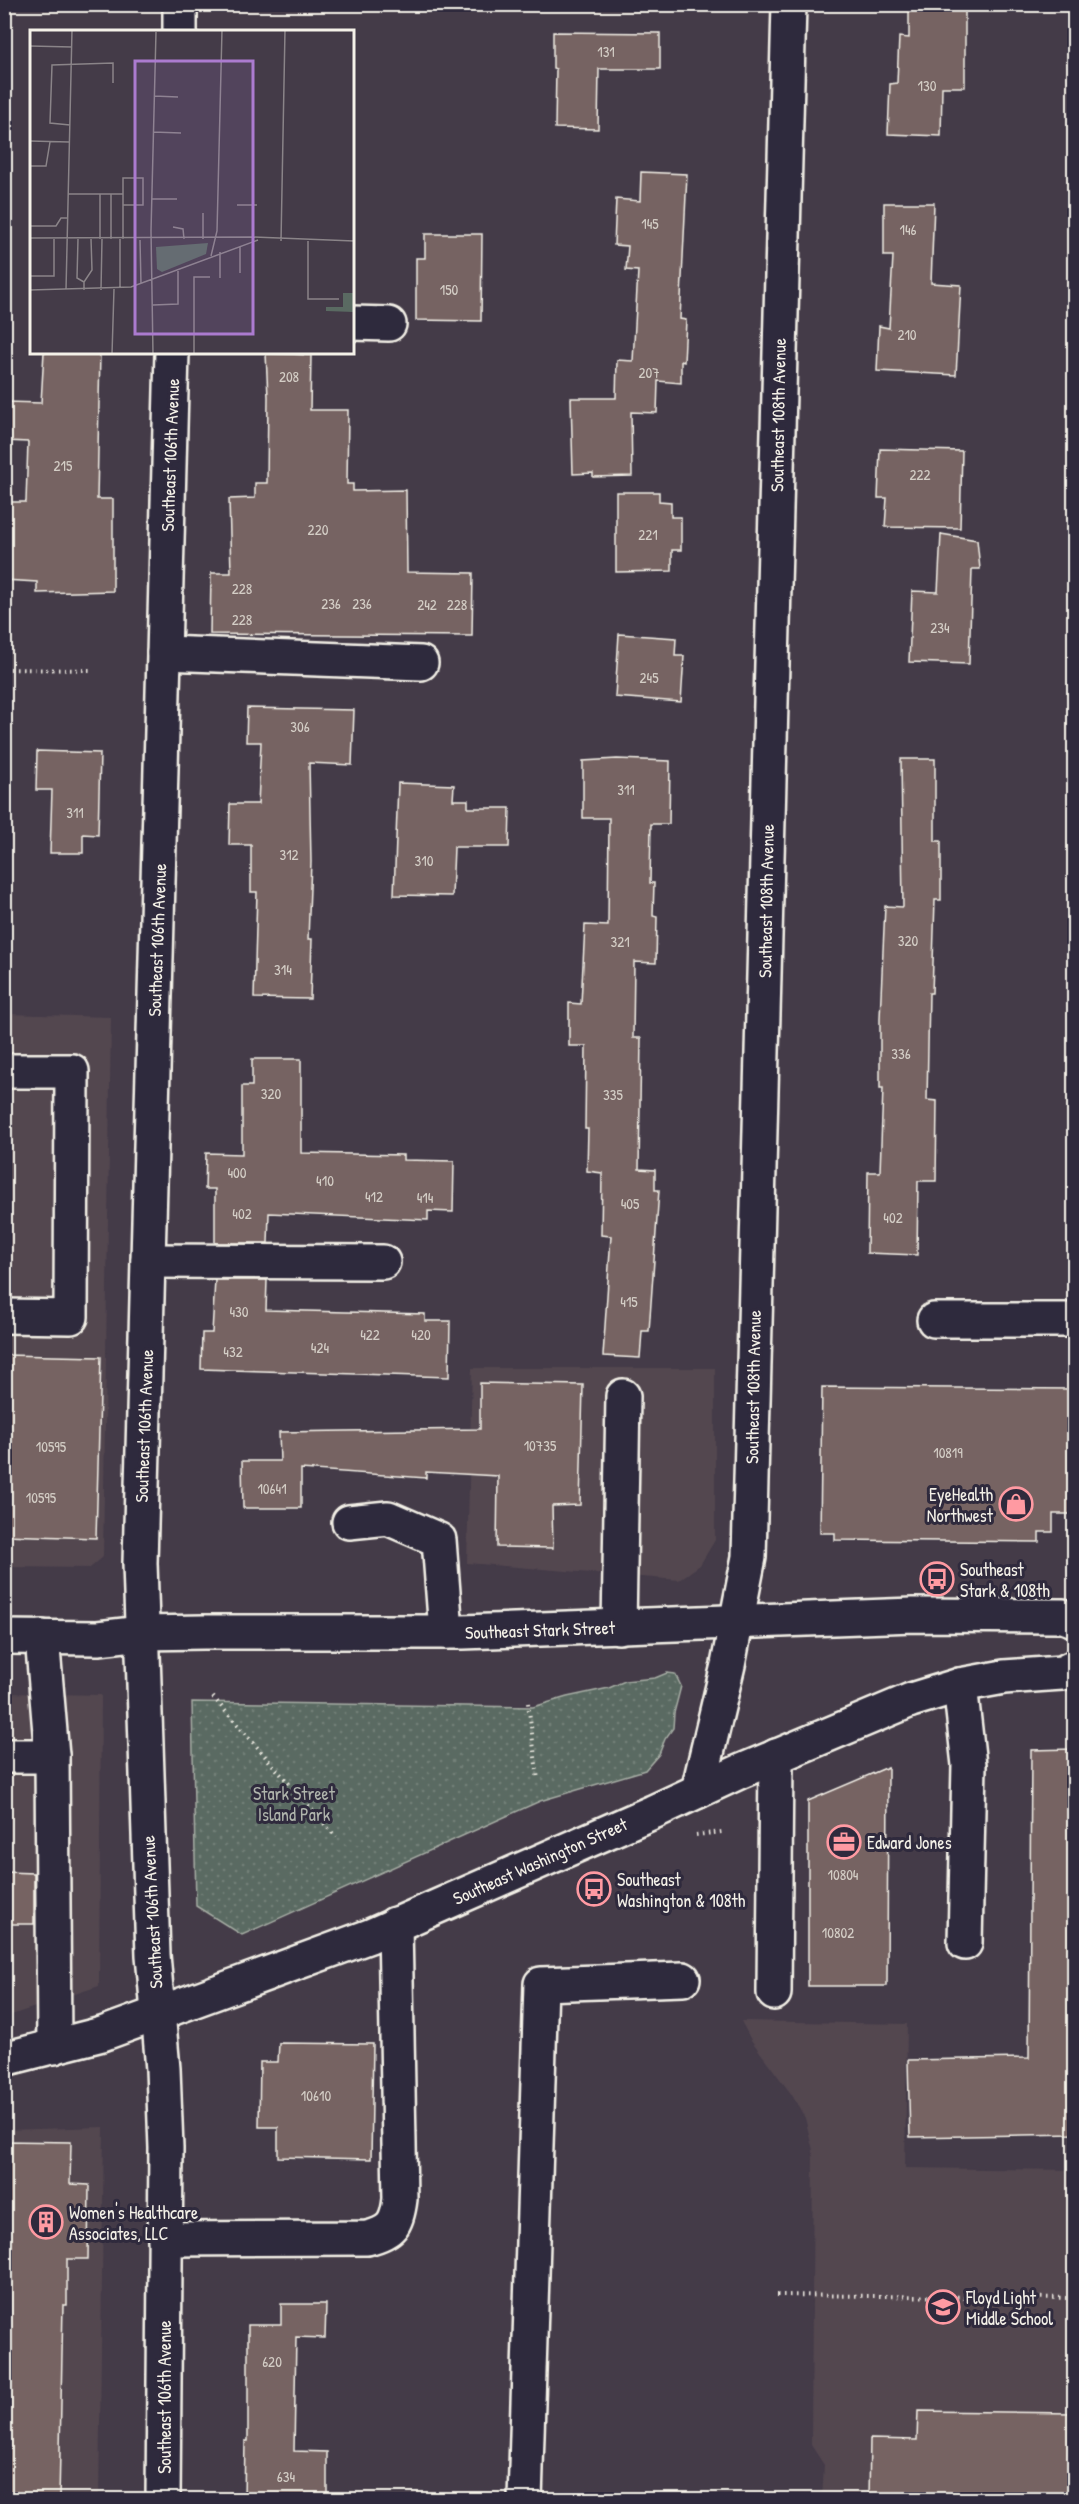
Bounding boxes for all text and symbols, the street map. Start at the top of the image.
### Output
inset map [30,30,354,354]
house number: 131 [597,41,615,62]
house number: 130 [918,75,937,96]
house number: 145 [641,213,659,234]
house number: 146 [899,219,917,240]
house number: 150 [440,279,459,300]
house number: 210 [897,324,917,345]
street label: Southeast 108th Avenue [764,338,792,492]
house number: 207 [638,362,660,383]
house number: 208 [279,366,299,387]
street label: Southeast 106th Avenue [155,378,185,532]
house number: 215 [54,455,73,476]
house number: 222 [909,464,931,485]
house number: 220 [308,519,329,540]
house number: 221 [638,524,658,545]
house number: 228 [232,578,252,599]
house number: 236 [321,593,341,614]
house number: 236 [352,593,372,614]
house number: 242 [417,594,437,615]
house number: 228 [447,594,467,615]
house number: 228 [232,609,252,630]
house number: 234 [930,617,950,638]
house number: 245 [640,667,659,688]
house number: 306 [290,716,310,737]
house number: 311 [617,779,635,800]
house number: 311 [66,802,84,823]
street label: Southeast 108th Avenue [752,824,780,978]
house number: 312 [279,844,299,865]
house number: 310 [415,850,434,871]
street label: Southeast 106th Avenue [142,863,172,1017]
house number: 320 [898,930,919,951]
house number: 321 [610,931,630,952]
house number: 314 [274,959,292,980]
house number: 336 [891,1043,911,1064]
house number: 320 [261,1083,282,1104]
house number: 335 [603,1084,624,1105]
house number: 400 [227,1162,247,1183]
house number: 410 [316,1170,334,1191]
house number: 412 [365,1186,383,1207]
house number: 414 [417,1187,434,1208]
house number: 405 [621,1193,640,1214]
house number: 402 [232,1203,252,1224]
house number: 402 [883,1207,903,1228]
house number: 415 [620,1291,638,1312]
house number: 430 [229,1301,249,1322]
street label: Southeast 108th Avenue [739,1310,767,1464]
house number: 422 [360,1324,380,1345]
house number: 420 [411,1324,431,1345]
house number: 424 [311,1337,330,1358]
house number: 432 [223,1341,243,1362]
street label: Southeast 106th Avenue [129,1349,159,1503]
house number: 10735 [524,1435,557,1456]
house number: 10595 [36,1436,67,1457]
house number: 10819 [933,1442,963,1463]
house number: 10641 [257,1478,287,1499]
place label: EyeHealth Northwest [927,1482,994,1528]
shop icon: EyeHealth Northwest [998,1486,1034,1522]
house number: 10595 [26,1487,57,1508]
place label: Southeast Stark & 108th [960,1557,1050,1603]
bus stop icon: Southeast Stark & 108th [919,1561,955,1597]
street label: Southeast Stark Street [465,1615,616,1645]
park label: Stark Street Island Park [253,1781,336,1827]
street label: Southeast Washington Street [449,1811,632,1911]
office icon: Edward Jones [826,1824,862,1860]
place label: Edward Jones [867,1830,952,1855]
street label: Southeast 106th Avenue [136,1835,168,1989]
house number: 10804 [827,1864,859,1885]
place label: Southeast Washington & 108th [617,1867,746,1913]
bus stop icon: Southeast Washington & 108th [576,1871,612,1907]
house number: 10802 [822,1922,854,1943]
house number: 10610 [301,2085,331,2106]
place label: Women's Healthcare Associates, LLC [69,2200,198,2246]
building icon: Women's Healthcare Associates, LLC [28,2204,64,2240]
place label: Floyd Light Middle School [965,2285,1053,2331]
school or university icon: Floyd Light Middle School [925,2289,961,2325]
street label: Southeast 106th Avenue [152,2320,177,2474]
house number: 620 [262,2351,282,2372]
house number: 634 [277,2466,296,2487]

